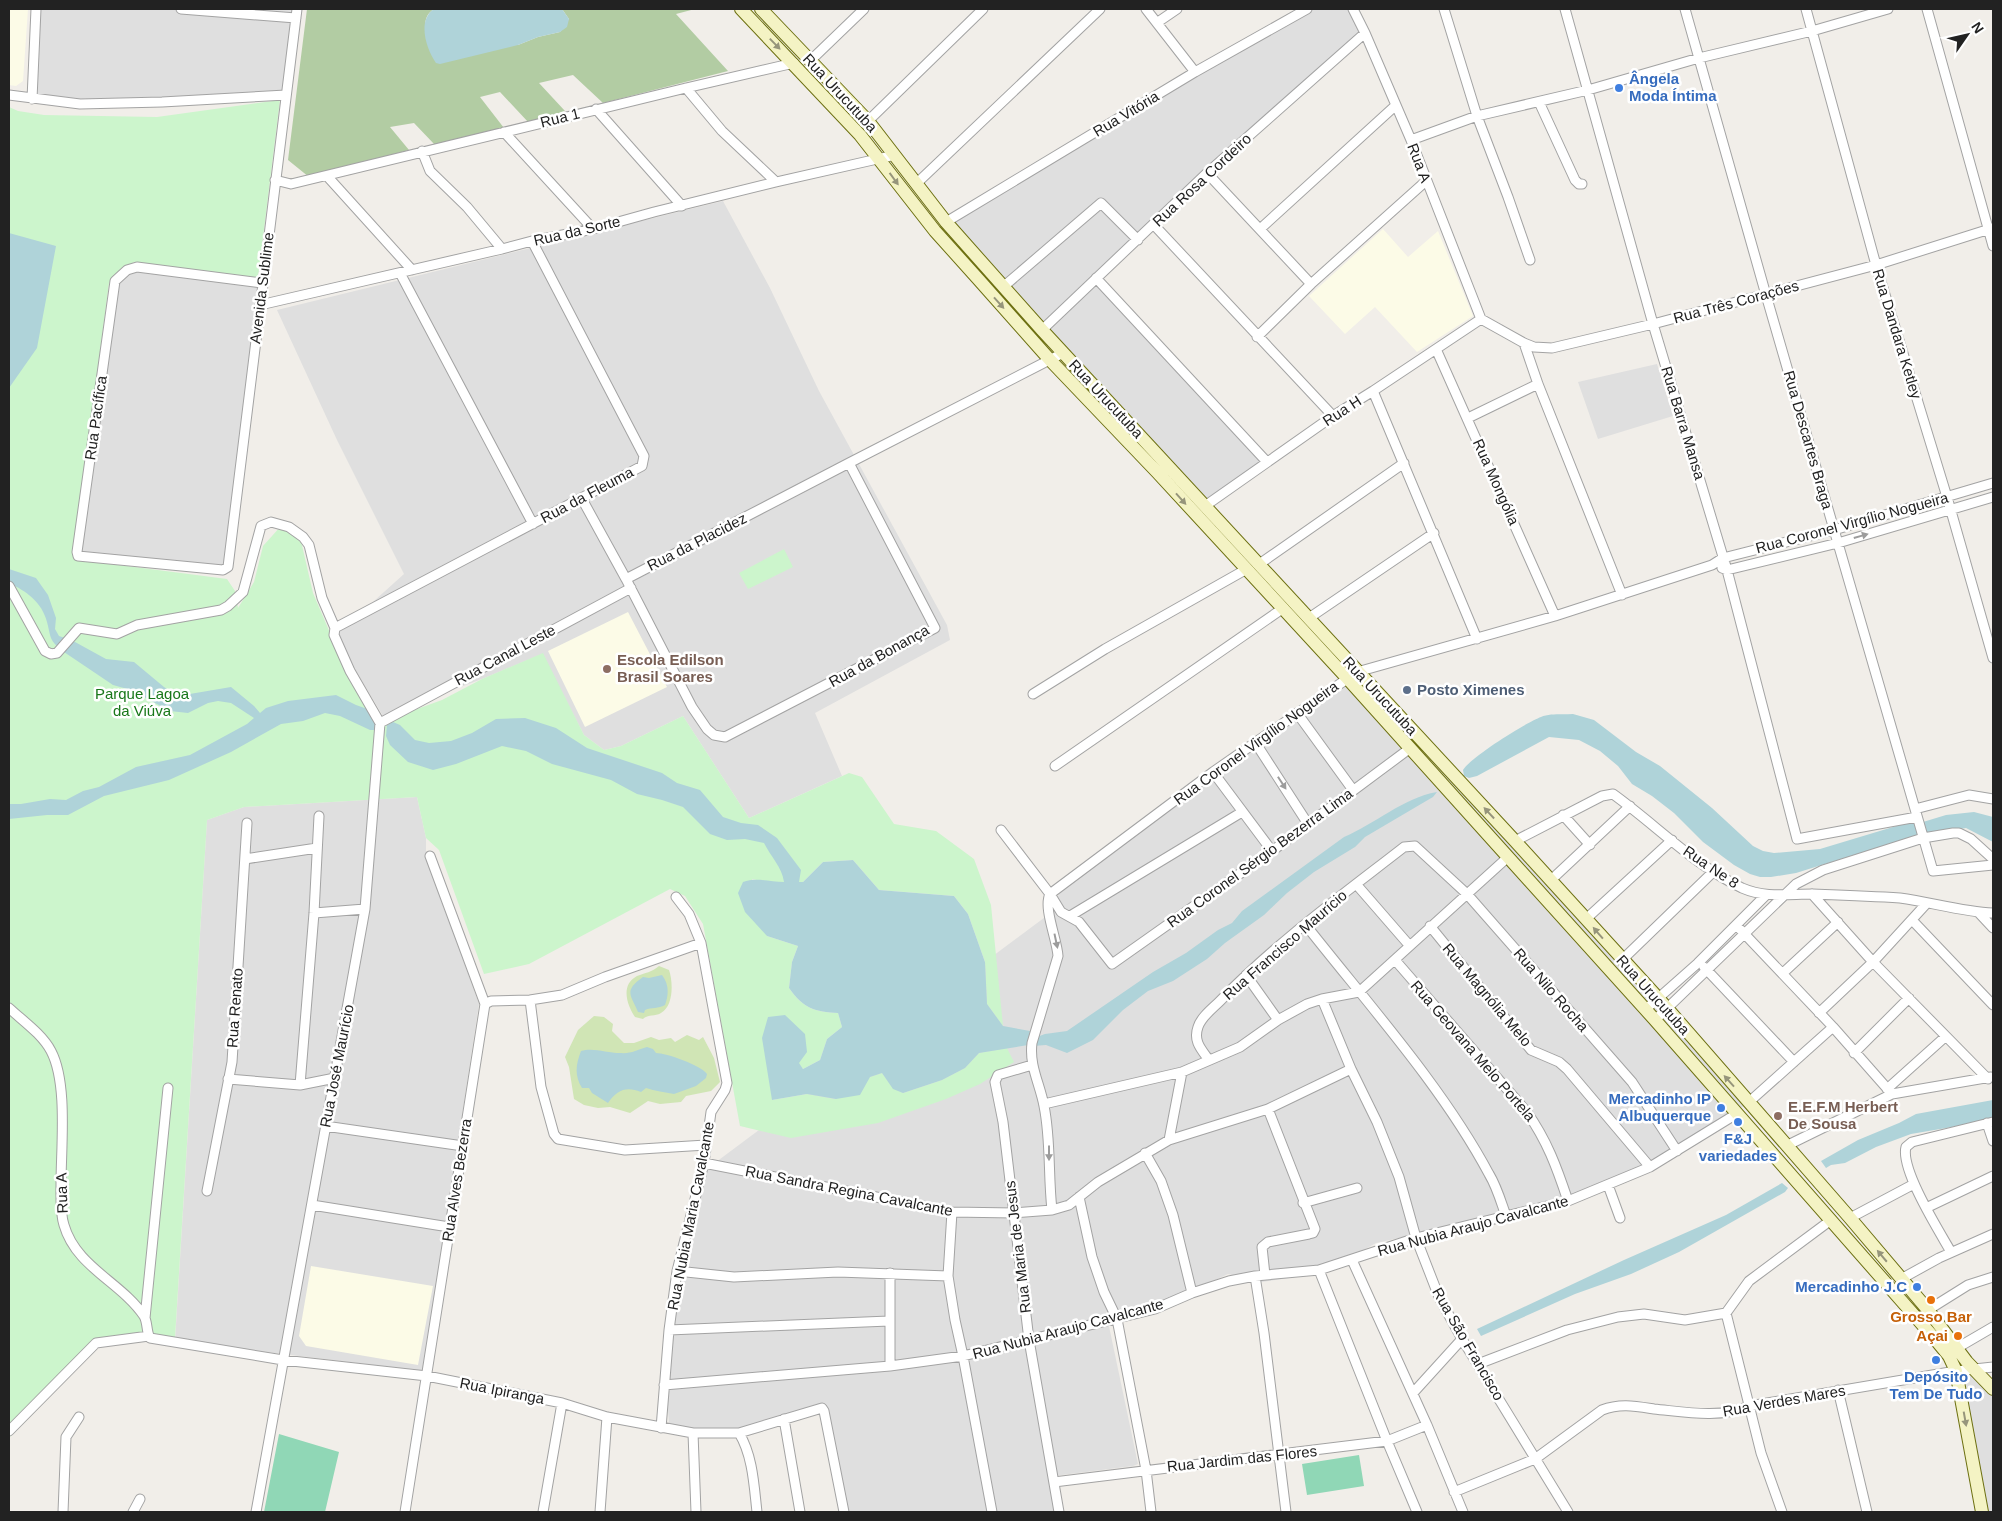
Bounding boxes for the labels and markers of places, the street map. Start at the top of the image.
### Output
place label: Ângela Moda Íntima [1629,70,1717,104]
marker: Ângela Moda Íntima [1613,82,1625,94]
place label: Escola Edilson Brasil Soares [617,651,724,685]
marker: Escola Edilson Brasil Soares [601,663,613,675]
place label: Posto Ximenes [1417,681,1525,698]
marker: Posto Ximenes [1401,684,1413,696]
place label: Mercadinho IP Albuquerque [1608,1090,1711,1124]
place label: E.E.F.M Herbert De Sousa [1788,1098,1898,1132]
marker: Mercadinho IP Albuquerque [1715,1102,1727,1114]
marker: E.E.F.M Herbert De Sousa [1772,1110,1784,1122]
marker: F&J variedades [1732,1116,1744,1128]
place label: F&J variedades [1699,1130,1777,1164]
place label: Mercadinho J.C [1795,1278,1907,1295]
marker: Mercadinho J.C [1911,1281,1923,1293]
marker: Grosso Bar [1925,1294,1937,1306]
place label: Grosso Bar [1890,1308,1972,1325]
place label: Açai [1916,1327,1948,1344]
marker: Açai [1952,1330,1964,1342]
marker: Depósito Tem De Tudo [1930,1354,1942,1366]
place label: Depósito Tem De Tudo [1890,1368,1982,1402]

